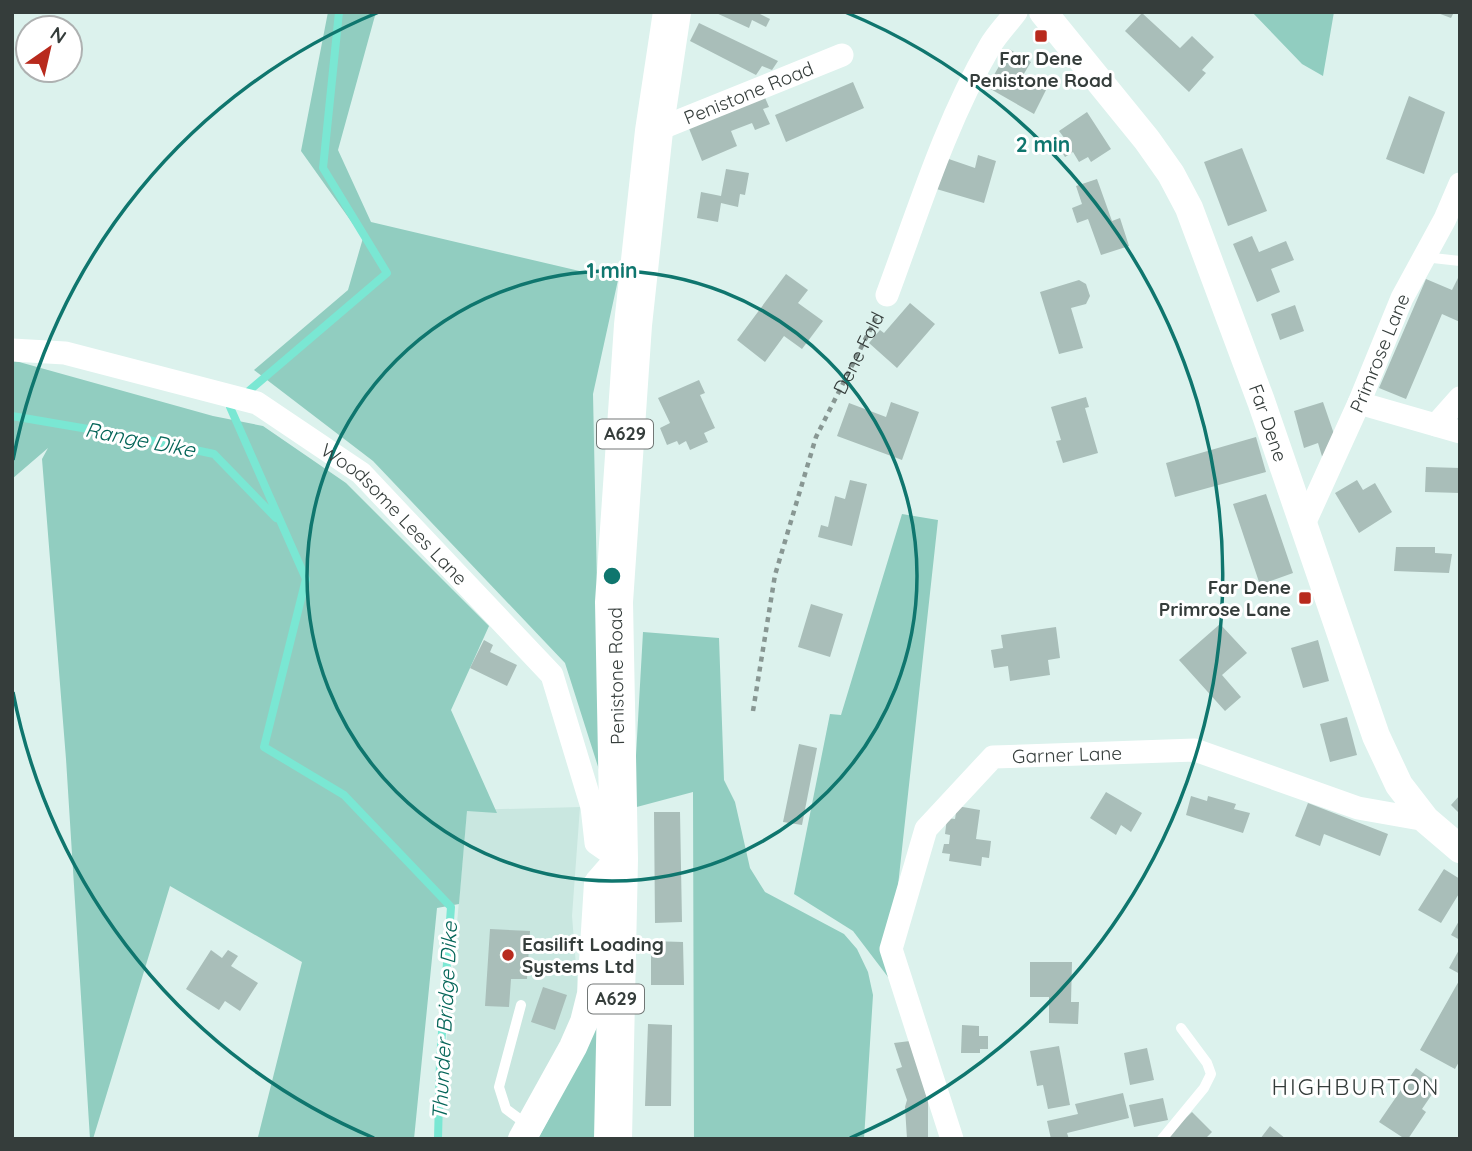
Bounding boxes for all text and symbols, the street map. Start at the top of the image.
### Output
north arrow [14,14,84,84]
text: N [46,21,71,49]
marker: Far Dene Penistone Road [1033,28,1049,44]
place label: Far Dene Penistone Road [969,46,1113,92]
street label: Penistone Road [680,56,817,130]
text: 2 min [1016,131,1070,157]
text: 1 min [587,257,637,283]
street label: Primrose Lane [1344,290,1415,416]
street label: Dene Fold [828,308,889,398]
street label: Far Dene [1244,381,1293,465]
water label: Range Dike [83,416,199,463]
road number: A629 [597,420,653,448]
street label: Woodsome Lees Lane [317,438,473,590]
centre of rings [600,564,624,588]
place label: Far Dene Primrose Lane [1159,575,1291,621]
marker: Far Dene Primrose Lane [1297,590,1313,606]
street label: Penistone Road [603,607,629,745]
street label: Garner Lane [1012,741,1122,768]
water label: Thunder Bridge Dike [426,920,462,1121]
place label: Easilift Loading Systems Ltd [522,932,664,978]
marker: Easilift Loading Systems Ltd [500,947,516,963]
road number: A629 [588,984,644,1014]
district label: HIGHBURTON [1271,1072,1441,1101]

